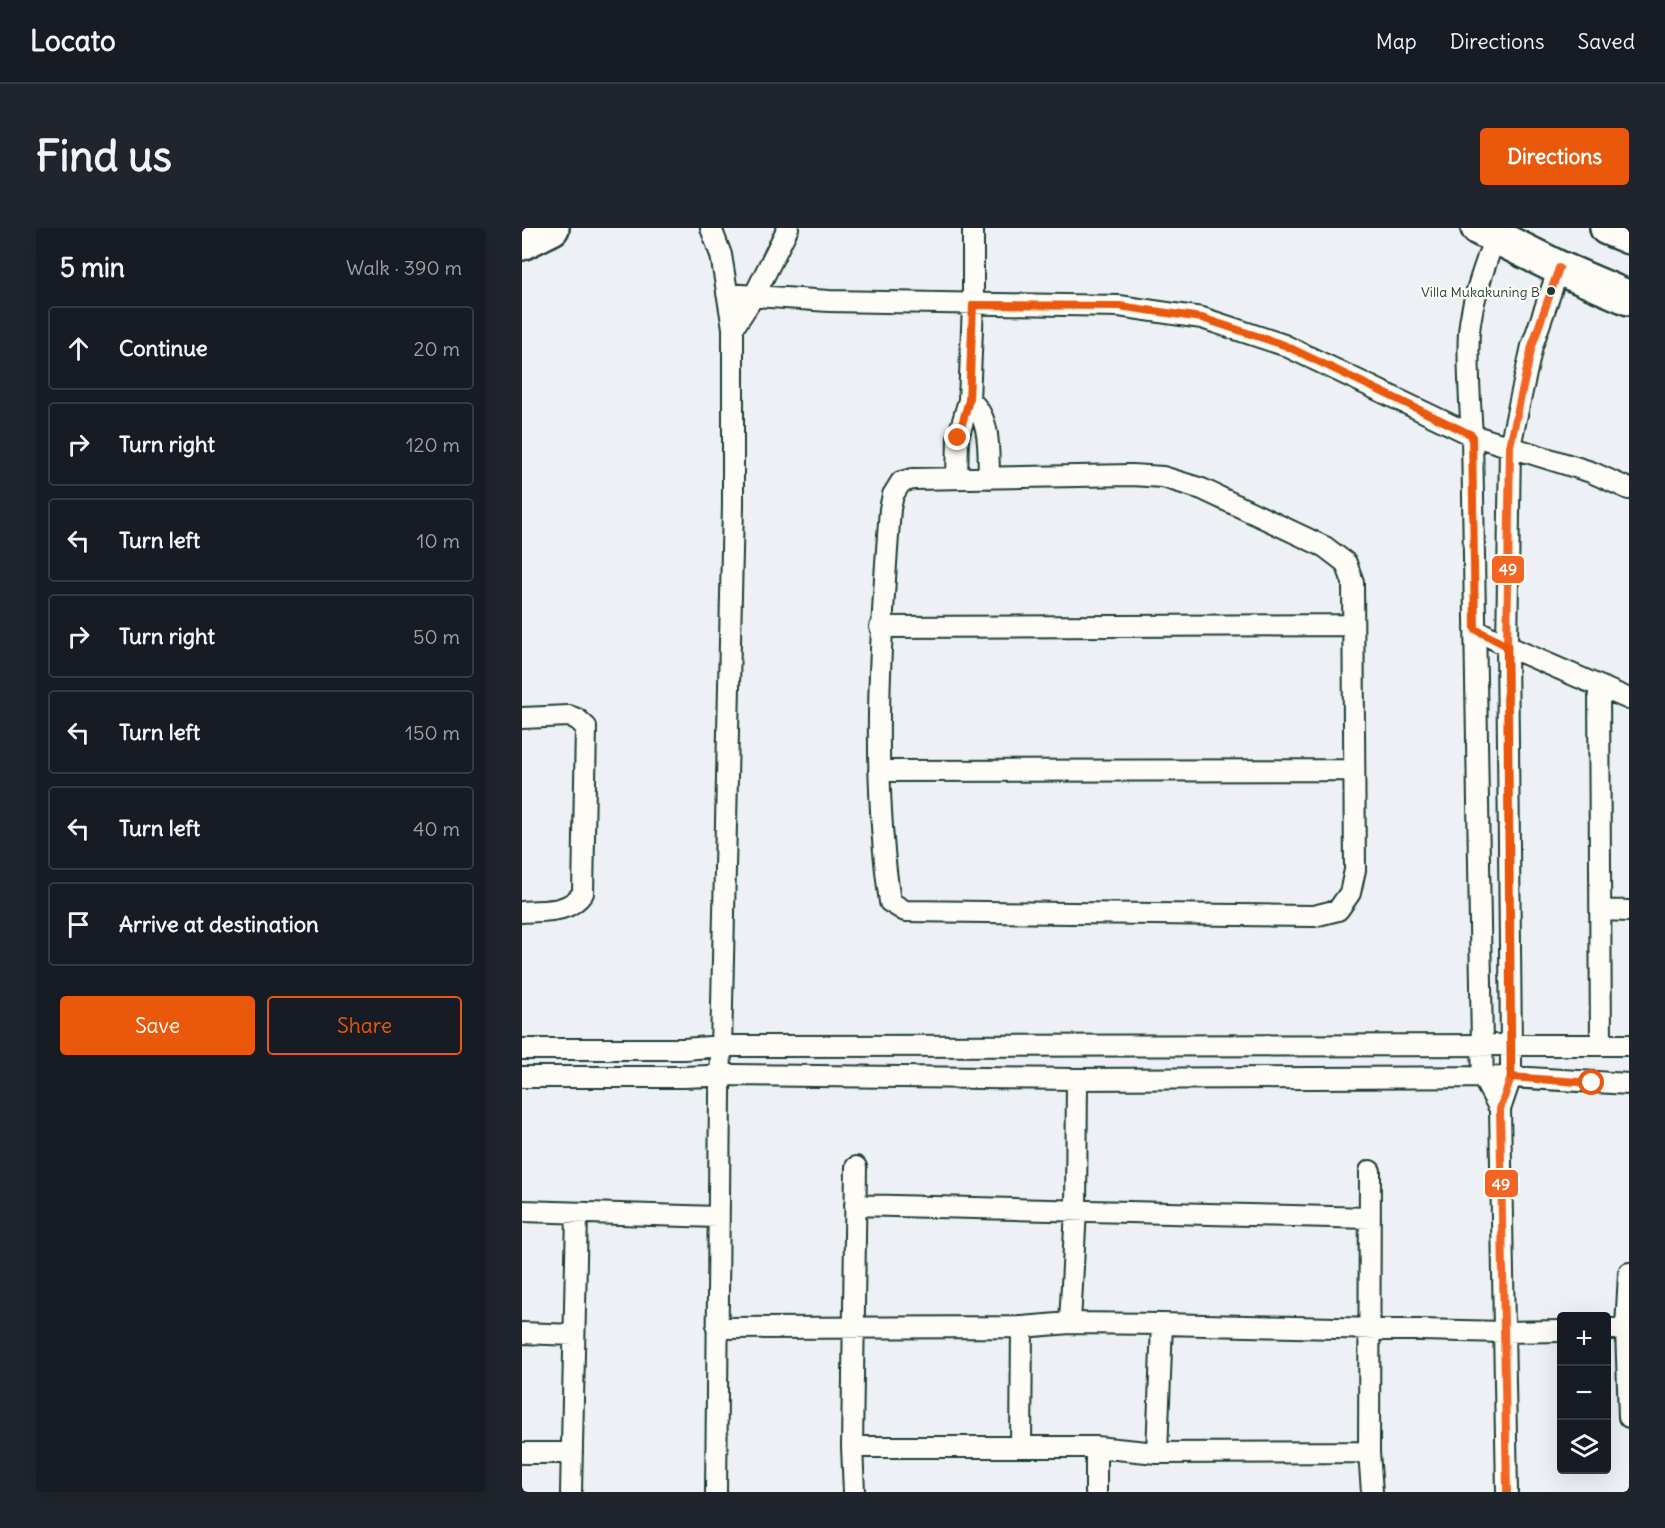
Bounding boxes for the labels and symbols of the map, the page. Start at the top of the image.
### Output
place label: Villa Mukakuning B [1421,283,1540,301]
marker: Villa Mukakuning B [1545,285,1557,297]
route end [944,424,970,450]
line badge: 49 [1491,555,1525,584]
text: 49 [1499,559,1517,579]
route start [1578,1069,1604,1095]
line badge: 49 [1484,1169,1519,1198]
text: 49 [1492,1174,1510,1194]

